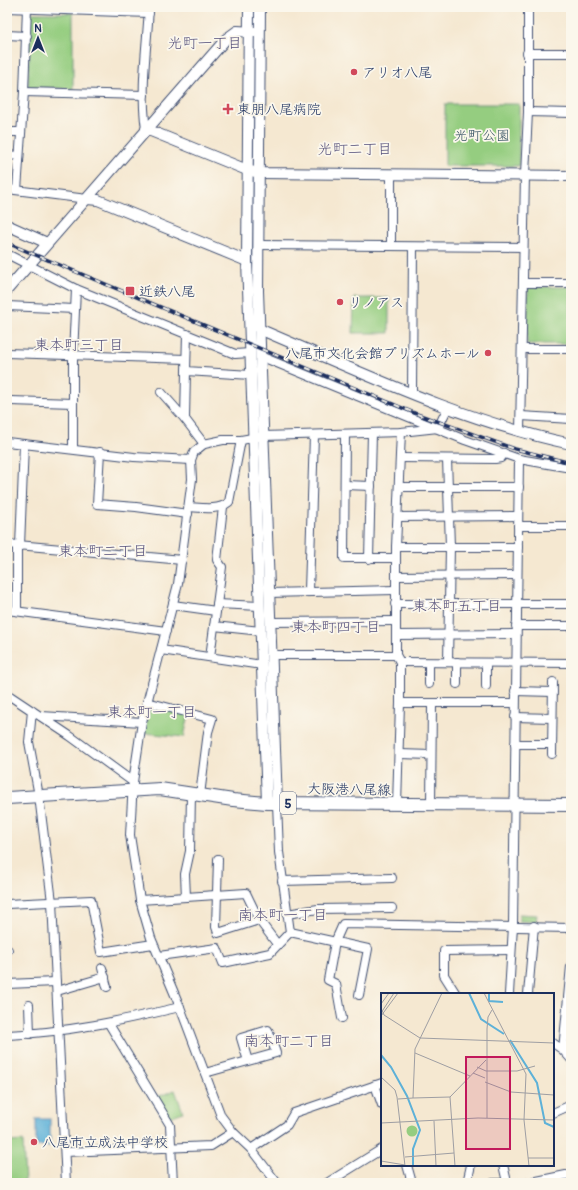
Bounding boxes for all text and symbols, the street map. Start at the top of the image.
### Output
north arrow [18,18,58,58]
text: N [34,22,42,35]
district label: 光町一丁目 [167,34,243,53]
place label: アリオ八尾 [362,64,432,81]
marker: アリオ八尾 [349,67,359,77]
place label: 東朋八尾病院 [237,101,321,118]
marker: 東朋八尾病院 [222,103,234,115]
park label: 光町公園 [454,127,510,144]
district label: 光町二丁目 [317,140,393,159]
place label: 近鉄八尾 [139,283,195,300]
marker: 近鉄八尾 [124,285,136,297]
place label: リノアス [348,294,404,311]
marker: リノアス [335,297,345,307]
district label: 東本町三丁目 [34,336,124,355]
place label: 八尾市文化会館プリズムホール [285,345,480,362]
marker: 八尾市文化会館プリズムホール [483,348,493,358]
district label: 東本町二丁目 [58,542,148,561]
district label: 東本町五丁目 [412,597,502,616]
district label: 東本町四丁目 [291,618,381,637]
district label: 東本町一丁目 [107,703,197,722]
street label: 大阪港八尾線 [307,780,391,799]
road number: 5 [280,792,296,814]
district label: 南本町一丁目 [238,906,328,925]
inset map [381,993,554,1166]
district label: 南本町二丁目 [244,1032,334,1051]
place label: 八尾市立成法中学校 [42,1134,168,1151]
marker: 八尾市立成法中学校 [29,1137,39,1147]

